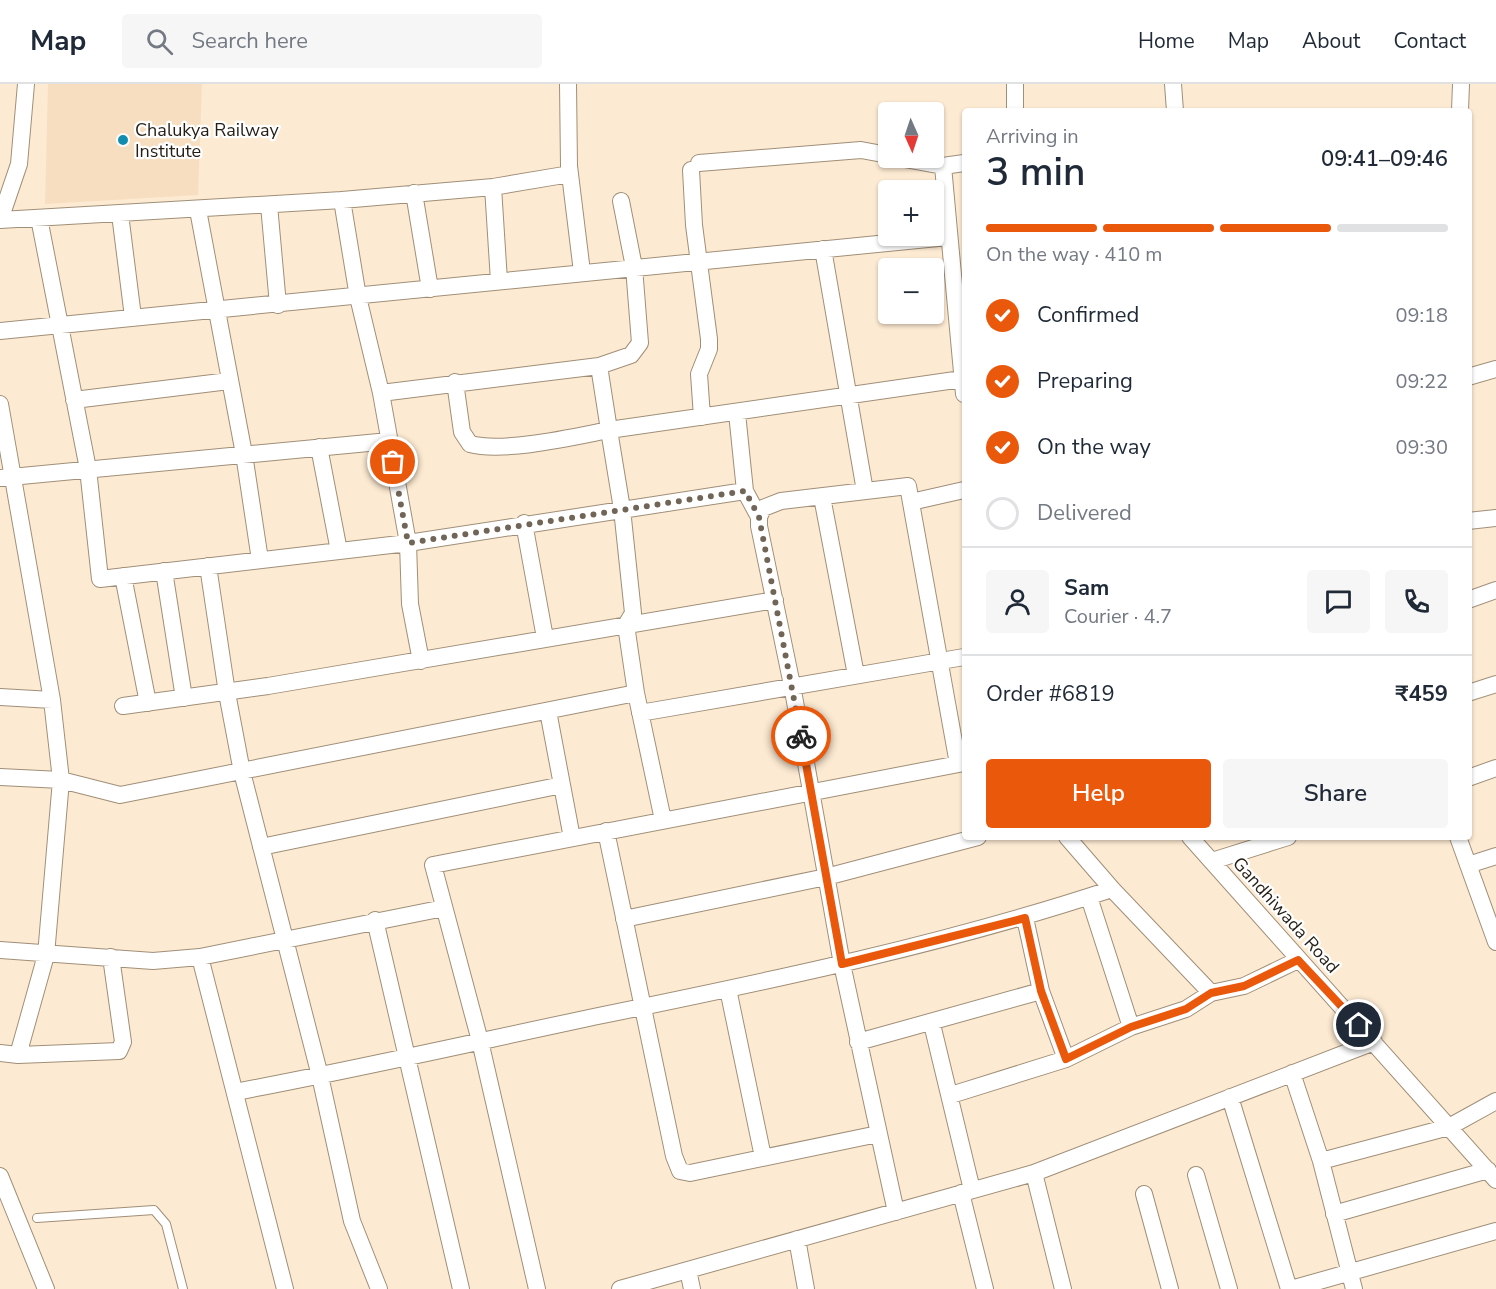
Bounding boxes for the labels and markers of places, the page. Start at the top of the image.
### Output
place label: Chalukya Railway Institute [135,118,280,163]
marker: Chalukya Railway Institute [116,133,130,147]
pin [367,436,418,487]
pin [1333,999,1384,1050]

